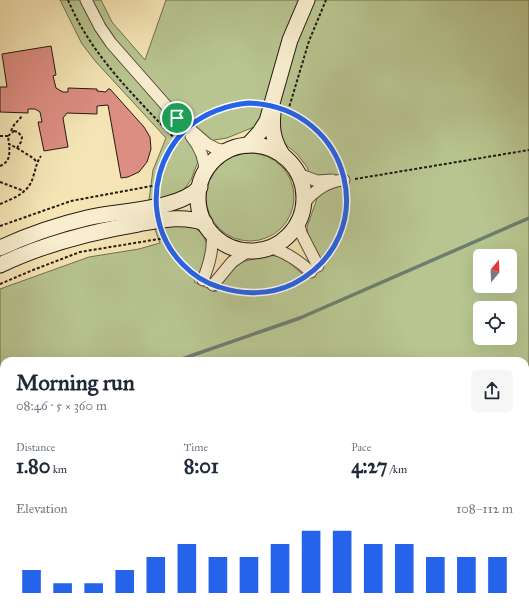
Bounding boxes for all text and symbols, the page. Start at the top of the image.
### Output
pin [160,101,194,135]
icon: arrive [166,107,188,129]
north arrow [473,249,517,293]
map controls [473,249,517,345]
button: locate [473,301,517,345]
text: Morning run [16,369,135,396]
button: share [471,370,513,412]
text: 08:46 · 5 × 360 m [16,398,107,414]
text: Distance [16,441,55,454]
text: Time [184,441,208,454]
text: Pace [351,441,371,454]
text: 1.80 [16,454,50,478]
text: 8:01 [184,454,219,478]
text: 4:27 [351,454,388,478]
text: km [50,463,67,476]
text: /km [388,463,407,476]
text: Elevation [16,501,68,517]
text: 108–112 m [456,501,513,517]

